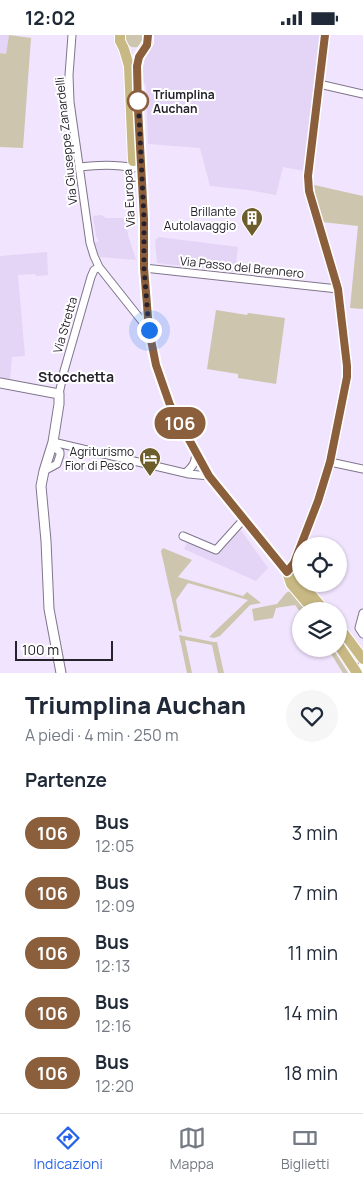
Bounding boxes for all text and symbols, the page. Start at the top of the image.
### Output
text: 12:02 [25,5,75,31]
street label: Via Giuseppe Zanardelli [51,76,81,206]
place label: Triumplina Auchan [153,86,215,117]
marker: Triumplina Auchan [127,90,149,112]
street label: Via Europa [119,169,139,227]
place label: Brillante Autolavaggio [164,203,236,234]
building icon: Brillante Autolavaggio [240,206,264,237]
street label: Via Passo del Brennero [179,252,305,282]
street label: Via Stretta [49,295,81,355]
your location [137,318,162,343]
district label: Stocchetta [38,367,114,386]
line badge: 106 [151,407,209,439]
text: 106 [165,411,195,435]
place label: Agriturismo Fior di Pesco [65,443,134,474]
hotel icon: Agriturismo Fior di Pesco [138,446,162,477]
map controls [292,537,347,657]
button: locate [292,537,347,592]
button: layers [292,602,347,657]
scale bar [15,638,112,661]
text: 100 m [22,640,59,659]
text: Triumplina Auchan [25,688,246,721]
button: heart [286,690,338,742]
text: A piedi · 4 min · 250 m [25,724,179,746]
text: Partenze [25,767,107,793]
text: Bus [95,809,129,835]
text: 3 min [292,820,338,846]
text: 106 [37,821,68,845]
text: 12:05 [95,835,134,857]
text: Bus [95,869,129,895]
text: 7 min [293,880,338,906]
text: 106 [37,881,68,905]
text: 12:09 [95,895,135,917]
text: Bus [95,929,129,955]
text: 11 min [288,940,338,966]
text: 106 [37,941,68,965]
text: 12:13 [95,955,130,977]
text: Bus [95,989,129,1015]
text: 14 min [284,1000,338,1026]
text: 106 [37,1001,68,1025]
text: 12:16 [95,1015,131,1037]
text: Bus [95,1049,129,1075]
text: 18 min [284,1060,338,1086]
text: 106 [37,1061,68,1085]
text: 12:20 [95,1075,134,1097]
tab: Indicazioni [34,1124,103,1173]
tab: Mappa [170,1124,214,1173]
tab: Biglietti [281,1124,329,1173]

